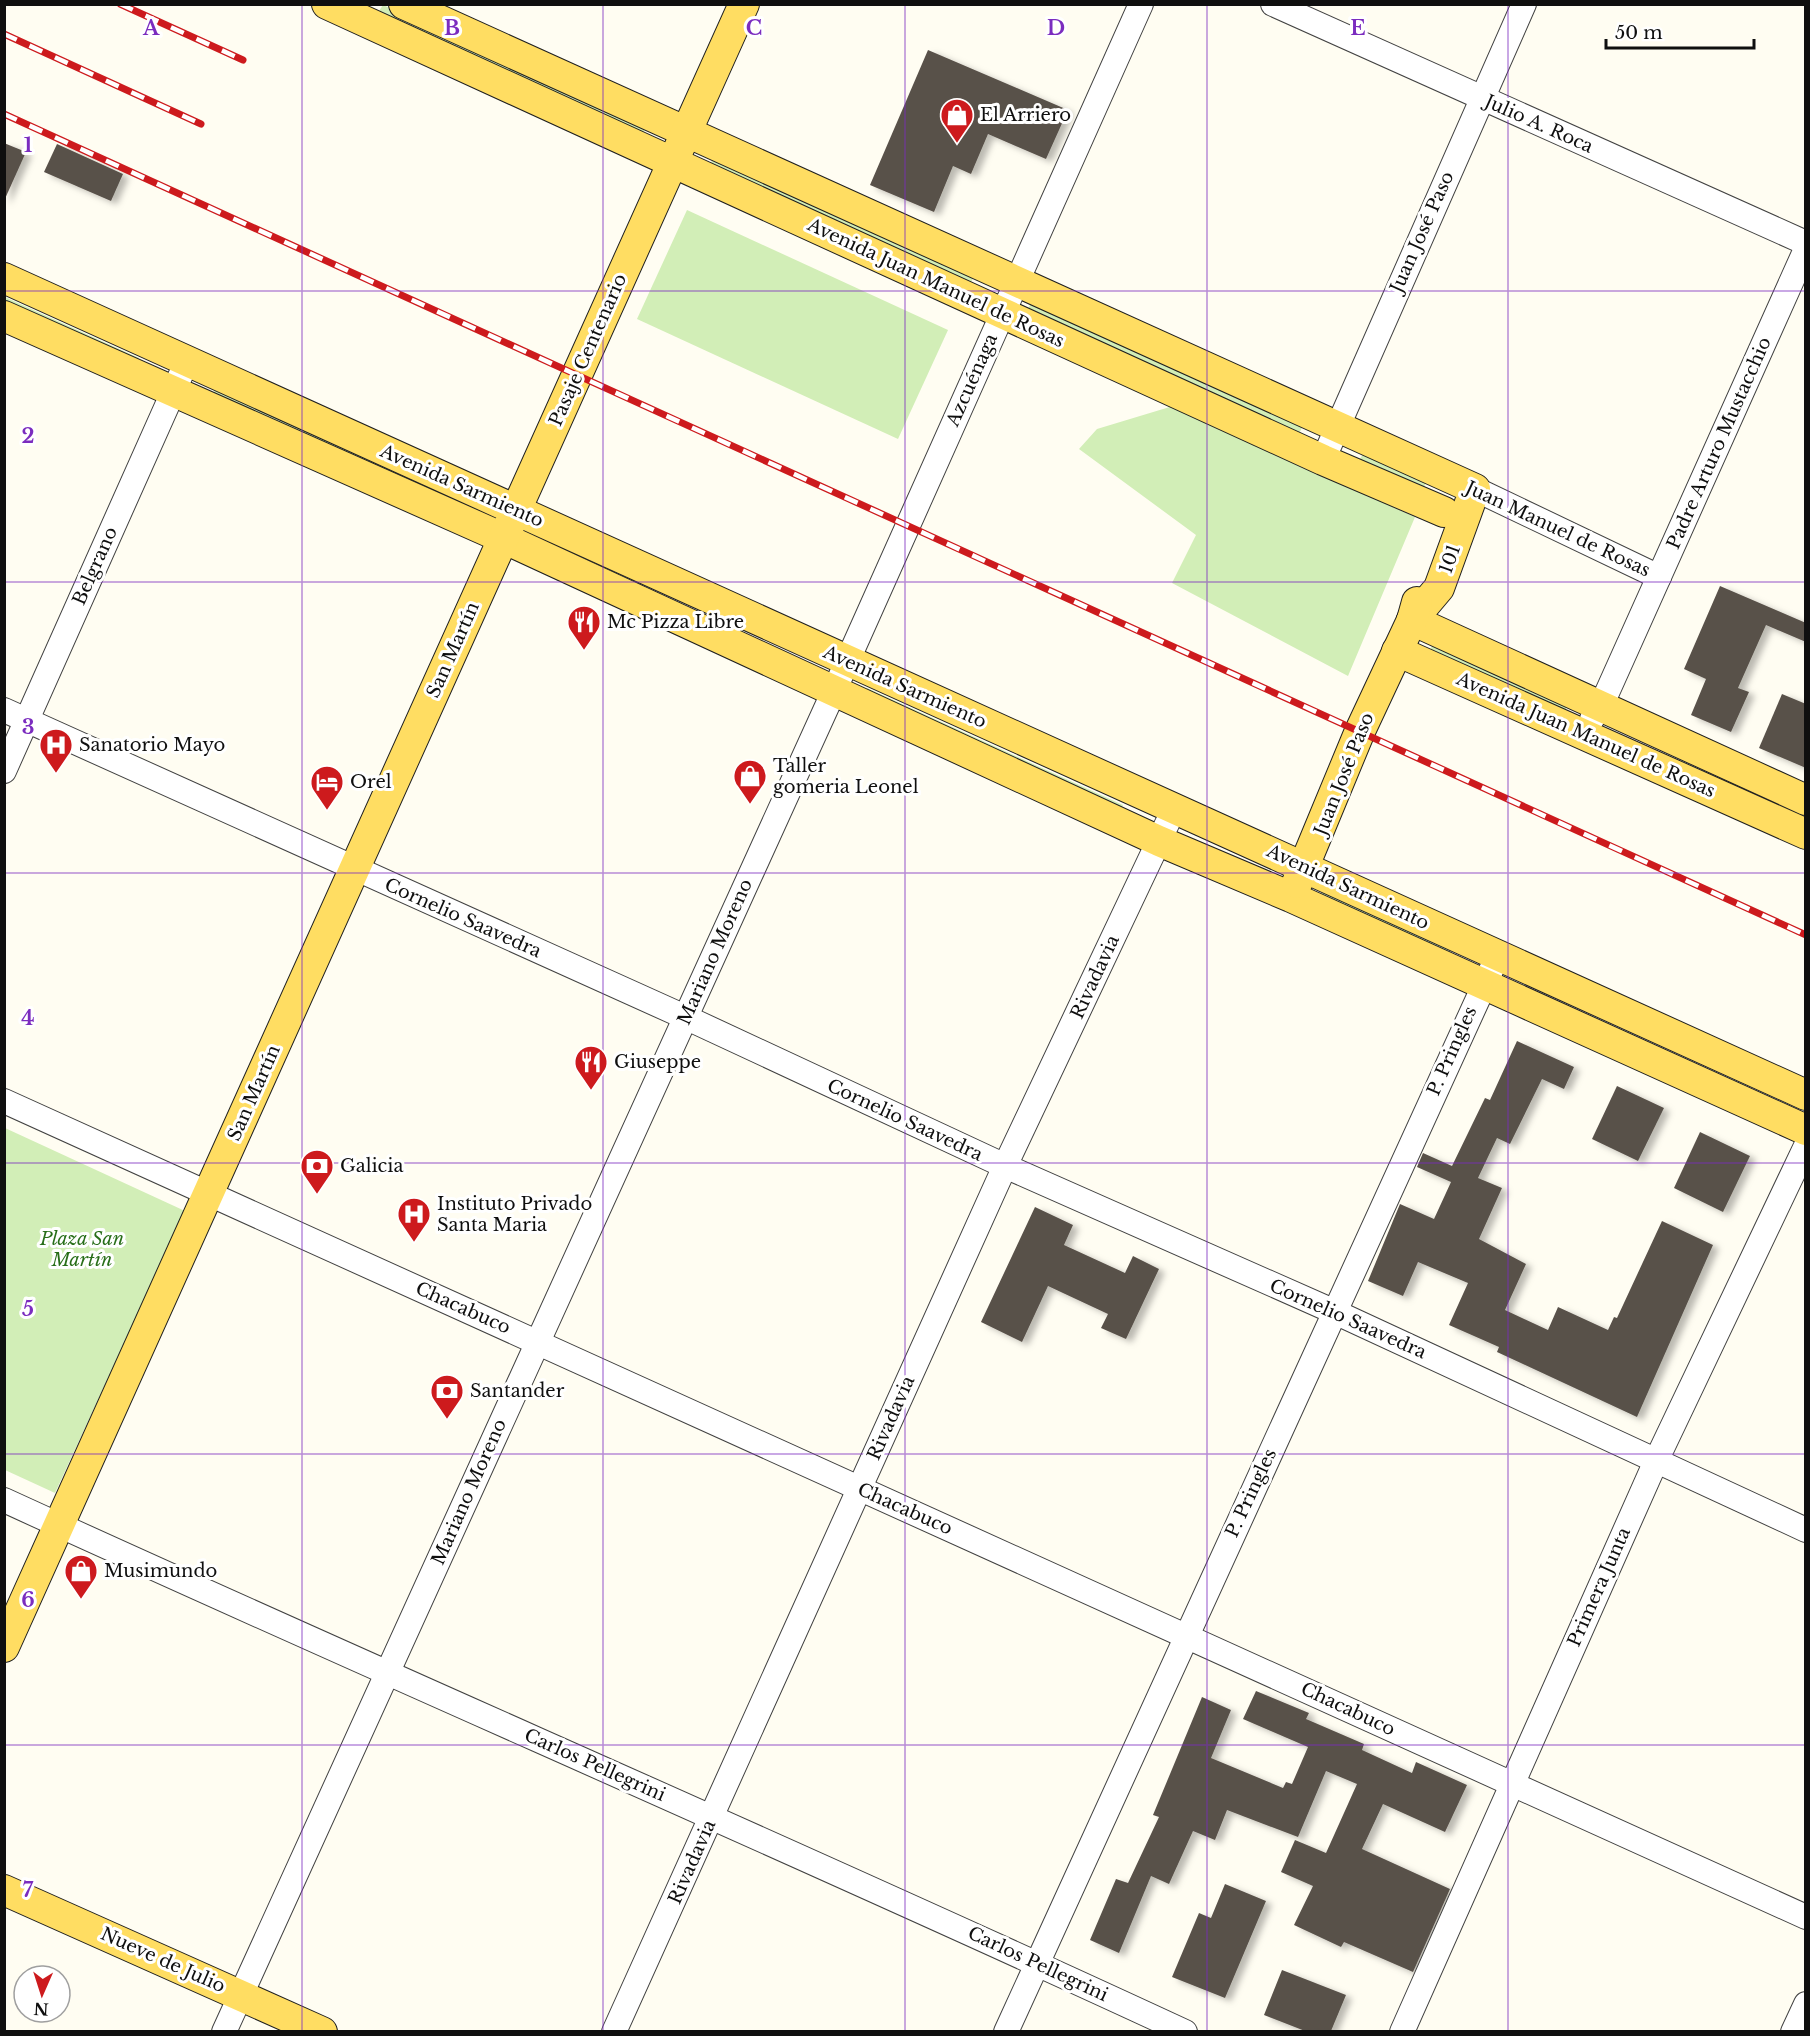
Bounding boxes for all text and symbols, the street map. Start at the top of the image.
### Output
scale bar [1606,12,1754,50]
text: A [142,16,160,40]
text: B [444,16,460,40]
text: C [746,16,762,40]
text: D [1047,16,1065,40]
text: E [1350,16,1366,40]
text: 50 m [1615,22,1663,44]
street label: Julio A. Roca [1480,90,1597,158]
shop icon: El Arriero [939,97,975,144]
place label: El Arriero [980,104,1071,126]
text: 1 [24,133,33,157]
street label: Juan José Paso [1385,168,1459,298]
street label: Avenida Juan Manuel de Rosas [803,213,1068,352]
street label: Pasaje Centenario [545,270,631,430]
street label: Azcuénaga [941,330,1002,431]
street label: Padre Arturo Mustacchio [1662,333,1776,553]
text: 2 [21,424,35,448]
street label: Avenida Sarmiento [376,440,547,532]
street label: Juan Manuel de Rosas [1460,476,1654,582]
street label: Belgrano [68,523,122,609]
street label: 101 [1435,542,1465,576]
street label: San Martín [422,599,484,701]
restaurant icon: Mc Pizza Libre [566,604,602,651]
place label: Mc Pizza Libre [607,611,744,633]
street label: Avenida Sarmiento [819,641,990,733]
street label: Avenida Juan Manuel de Rosas [1452,667,1719,802]
street label: Juan José Paso [1309,709,1379,840]
text: 3 [22,715,34,739]
hospital icon: Sanatorio Mayo [38,727,74,774]
place label: Sanatorio Mayo [79,734,225,756]
place label: Taller gomeria Leonel [773,755,919,798]
shop icon: Taller gomeria Leonel [732,758,768,805]
hotel icon: Orel [309,764,345,811]
place label: Orel [350,771,392,793]
street label: Avenida Sarmiento [1263,839,1433,934]
street label: Cornelio Saavedra [381,874,545,962]
street label: Mariano Moreno [673,876,757,1028]
street label: Rivadavia [1066,932,1124,1022]
street label: P. Pringles [1423,1003,1481,1099]
text: 4 [21,1006,35,1030]
street label: San Martín [223,1042,285,1144]
restaurant icon: Giuseppe [573,1044,609,1091]
place label: Giuseppe [614,1051,701,1073]
street label: Cornelio Saavedra [824,1074,986,1166]
bank icon: Galicia [299,1148,335,1195]
place label: Galicia [340,1155,403,1177]
place label: Instituto Privado Santa Maria [437,1193,592,1236]
hospital icon: Instituto Privado Santa Maria [396,1196,432,1243]
park label: Plaza San Martín [39,1228,124,1271]
street label: Cornelio Saavedra [1266,1275,1430,1363]
street label: Chacabuco [412,1277,514,1339]
text: 5 [22,1297,34,1321]
street label: Rivadavia [863,1372,919,1464]
bank icon: Santander [429,1373,465,1420]
place label: Santander [470,1380,565,1402]
street label: Mariano Moreno [427,1416,511,1568]
street label: P. Pringles [1221,1445,1281,1541]
street label: Chacabuco [854,1478,956,1540]
street label: Primera Junta [1563,1524,1635,1650]
shop icon: Musimundo [63,1553,99,1600]
place label: Musimundo [104,1560,217,1582]
text: 6 [21,1588,35,1612]
street label: Chacabuco [1297,1678,1399,1740]
street label: Carlos Pellegrini [521,1724,669,1806]
street label: Rivadavia [664,1816,720,1908]
text: 7 [23,1878,34,1902]
street label: Carlos Pellegrini [964,1922,1112,2006]
street label: Nueve de Julio [97,1923,229,1997]
north arrow [12,1964,72,2024]
text: N [33,1999,49,2019]

